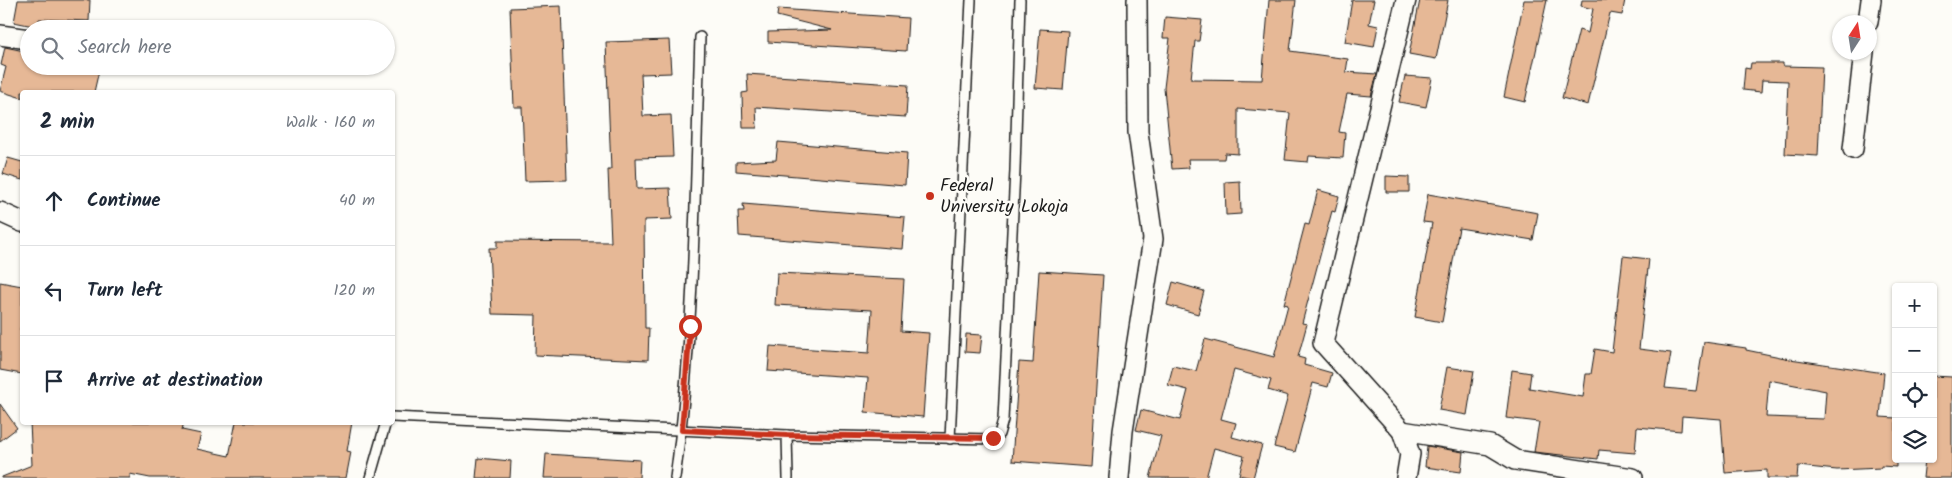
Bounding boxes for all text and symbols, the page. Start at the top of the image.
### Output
north arrow [1832,15,1877,60]
search box [20,20,395,75]
text: Search here [78,33,172,63]
icon: search [38,34,66,62]
text: 2 min [40,106,95,139]
text: Walk · 160 m [286,110,375,135]
place label: Federal University Lokoja [940,172,1068,222]
text: Continue [87,186,160,216]
icon: ahead [40,187,68,215]
text: 40 m [339,188,375,213]
marker: Federal University Lokoja [924,190,936,202]
text: Turn left [87,276,162,306]
icon: left [40,277,68,305]
text: 120 m [334,278,375,303]
map controls [1892,283,1937,463]
button: + [1892,283,1937,328]
route start [679,315,702,338]
button: − [1892,328,1937,373]
text: Arrive at destination [87,366,263,396]
icon: arrive [40,367,68,395]
button: locate [1892,373,1937,418]
button: layers [1892,418,1937,463]
route end [982,427,1005,450]

